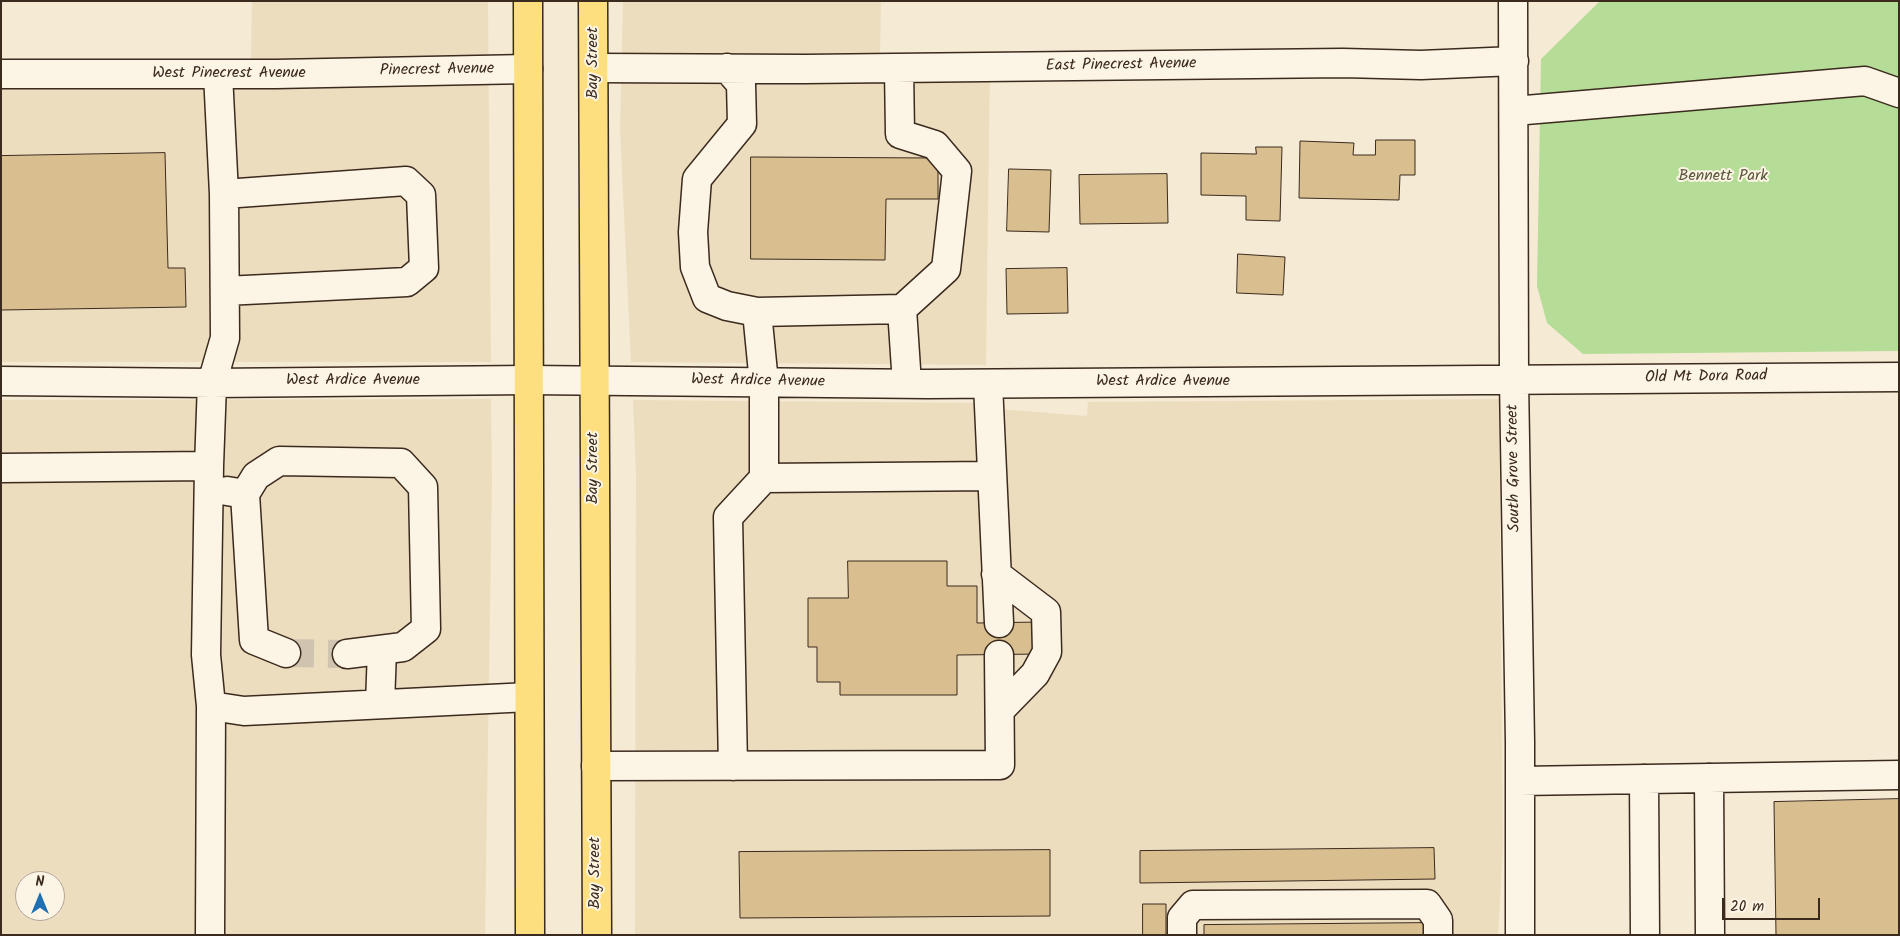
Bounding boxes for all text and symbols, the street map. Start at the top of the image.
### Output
street label: Bay Street [584,27,604,99]
street label: East Pinecrest Avenue [1046,55,1196,77]
street label: Pinecrest Avenue [380,60,494,82]
street label: West Pinecrest Avenue [152,64,306,84]
park label: Bennett Park [1678,167,1768,187]
street label: Old Mt Dora Road [1645,367,1767,389]
street label: West Ardice Avenue [286,371,420,391]
street label: West Ardice Avenue [691,371,825,393]
street label: West Ardice Avenue [1096,372,1230,392]
street label: South Grove Street [1504,404,1526,532]
street label: Bay Street [584,432,604,504]
street label: Bay Street [586,837,606,909]
north arrow [15,871,65,921]
text: N [36,871,44,893]
scale bar [1725,888,1822,920]
text: 20 m [1730,895,1764,919]

